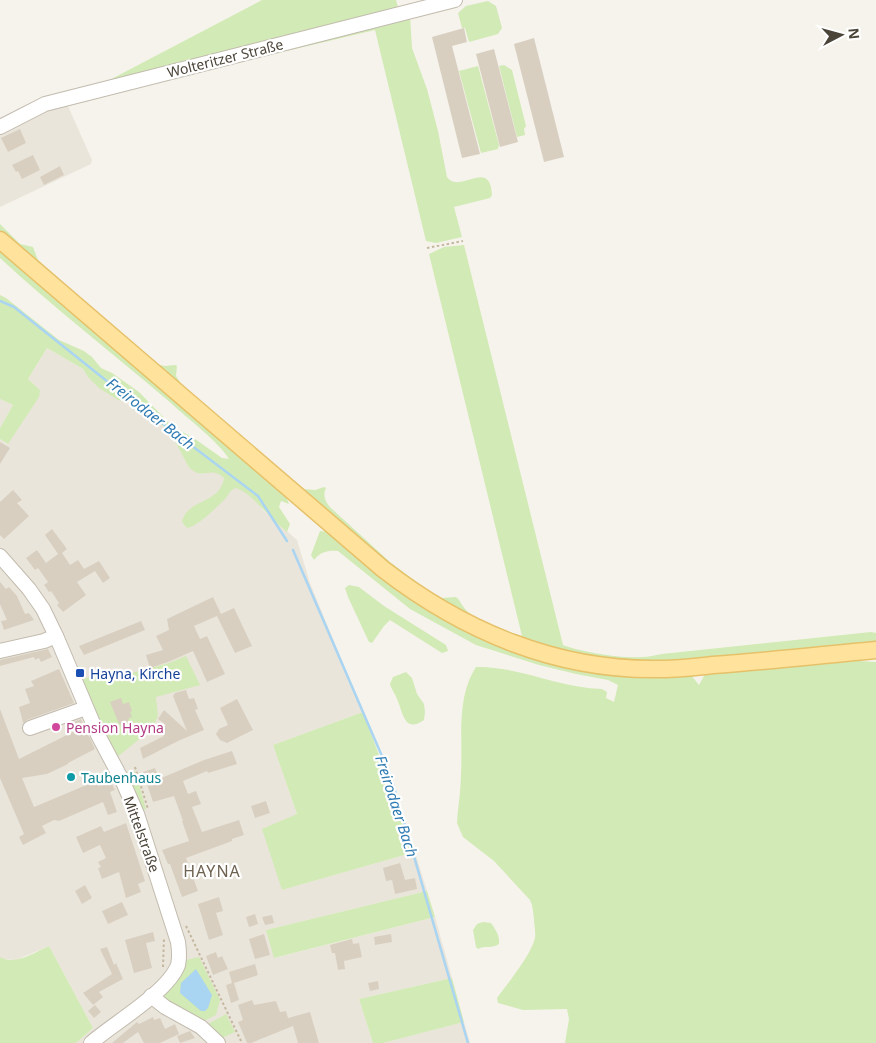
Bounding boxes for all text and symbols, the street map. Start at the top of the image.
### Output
north arrow [816,10,866,60]
text: N [844,27,864,40]
street label: Wolteritzer Straße [165,34,285,82]
water label: Freirodaer Bach [103,373,199,453]
place label: Hayna, Kirche [90,664,180,683]
marker: Hayna, Kirche [74,667,86,679]
place label: Pension Hayna [66,718,164,737]
marker: Pension Hayna [50,721,62,733]
water label: Freirodaer Bach [371,753,423,859]
place label: Taubenhaus [81,768,161,787]
marker: Taubenhaus [65,771,77,783]
street label: Mittelstraße [119,793,165,875]
district label: HAYNA [183,860,241,882]

